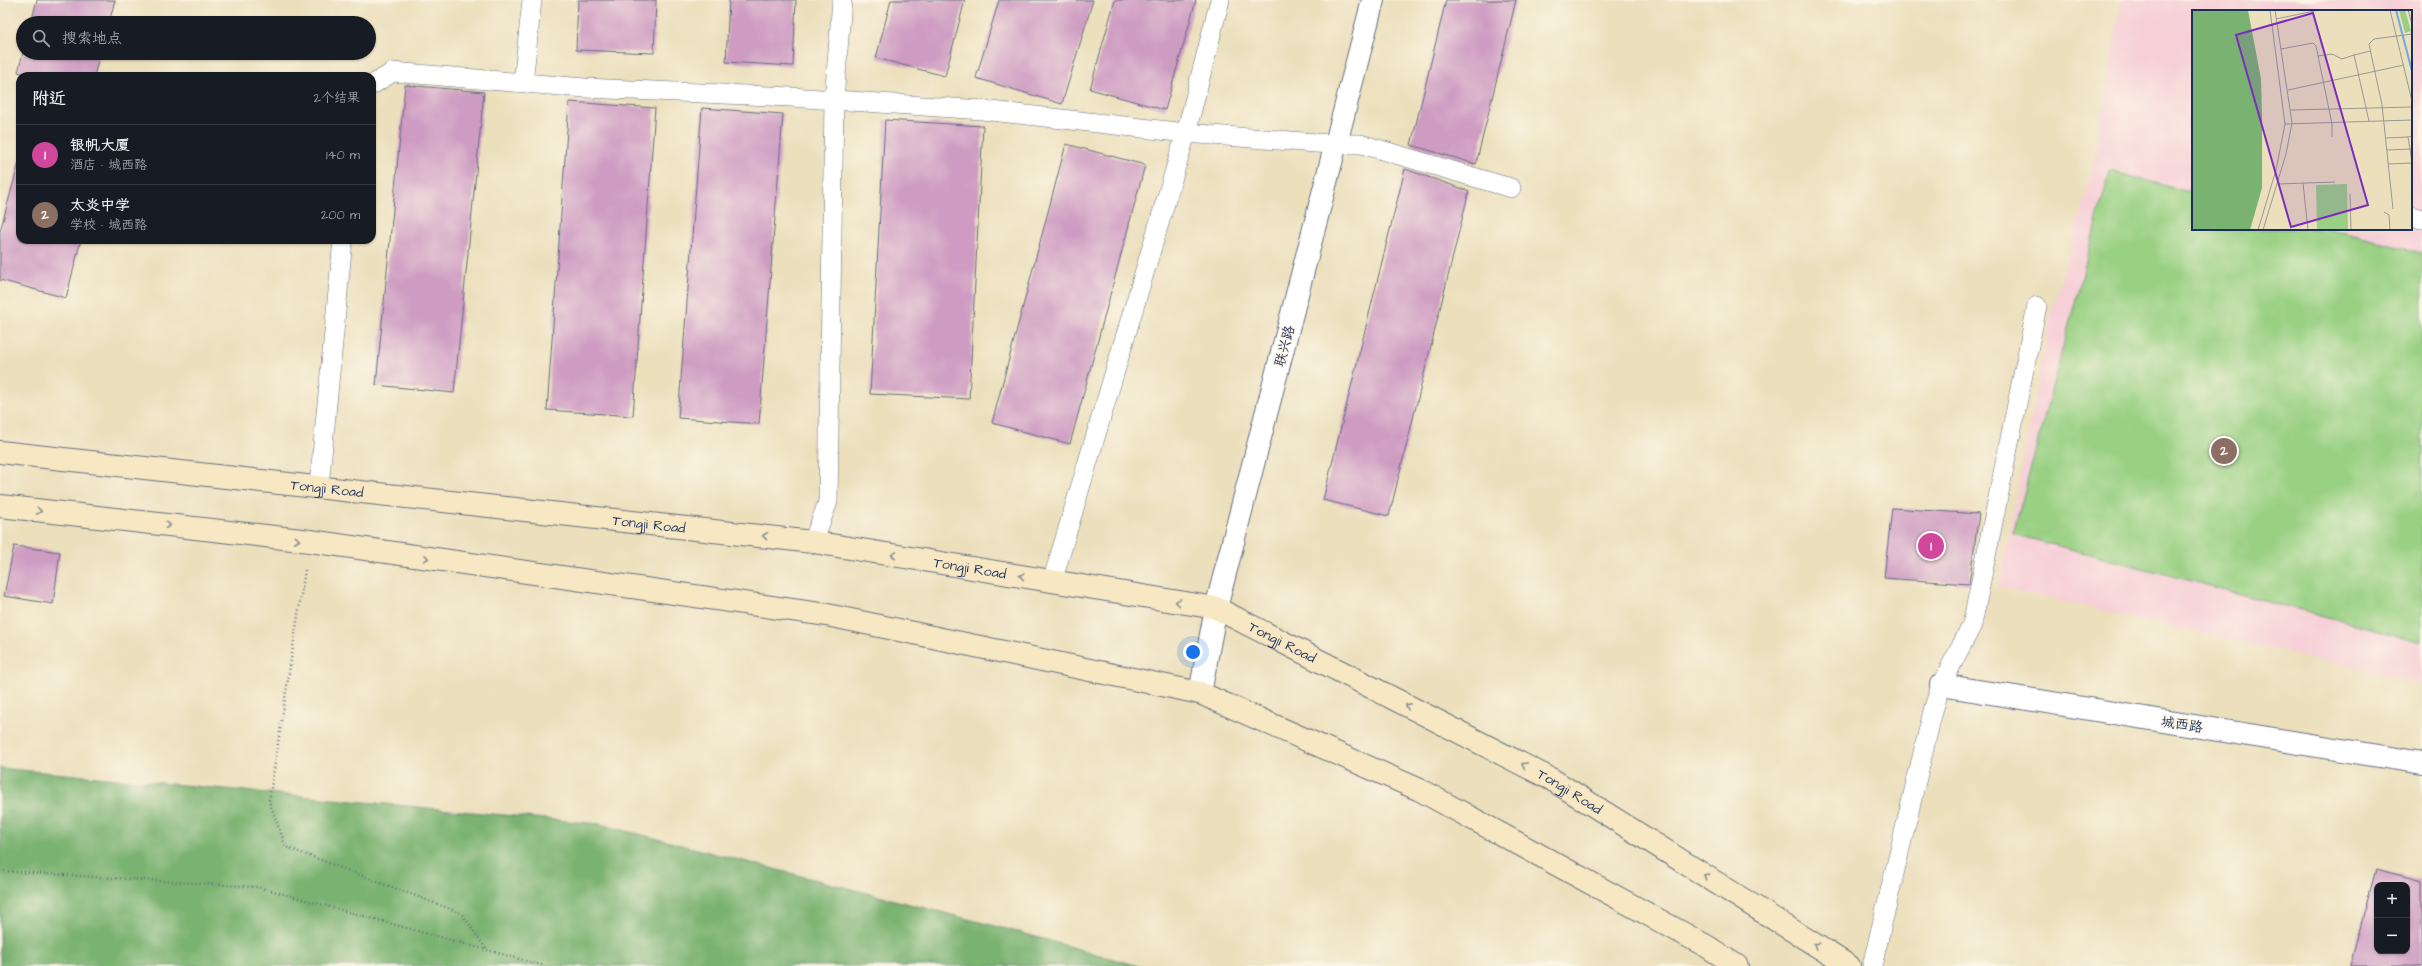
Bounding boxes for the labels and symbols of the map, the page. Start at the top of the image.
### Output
inset map [2192,10,2412,230]
street label: 联兴路 [1270,323,1300,369]
pin: 2 [2211,436,2237,466]
street label: Tongji Road [289,475,364,503]
one-way arrow [36,506,42,515]
street label: Tongji Road [611,511,686,539]
one-way arrow [165,520,171,529]
pin: 1 [1918,531,1944,561]
one-way arrow [762,532,768,541]
one-way arrow [294,535,300,544]
one-way arrow [891,551,897,560]
one-way arrow [423,553,429,562]
street label: Tongji Road [932,553,1008,584]
one-way arrow [1019,573,1025,581]
one-way arrow [1175,598,1181,607]
street label: Tongji Road [1245,617,1319,668]
your location [1183,642,1203,662]
one-way arrow [1405,703,1412,711]
street label: 城西路 [2160,712,2204,738]
one-way arrow [1520,762,1528,770]
street label: Tongji Road [1533,765,1606,820]
one-way arrow [1703,874,1710,881]
one-way arrow [1813,943,1820,950]

